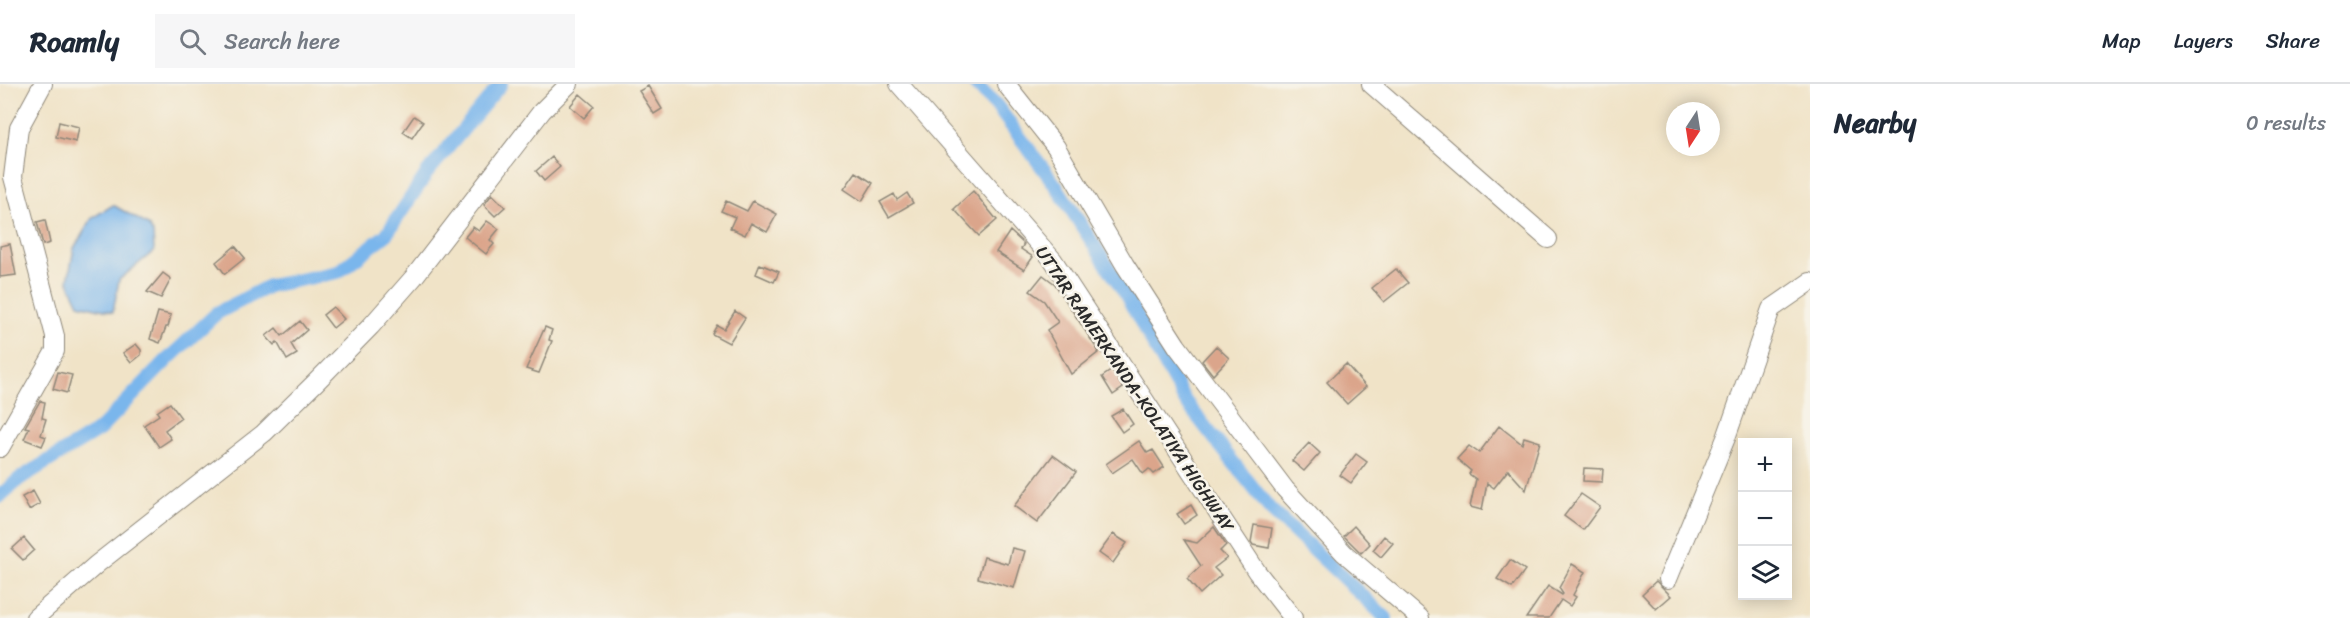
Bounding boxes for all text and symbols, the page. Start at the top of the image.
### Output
search box [155,14,575,68]
text: Roamly [30,17,119,66]
text: Search here [224,22,340,61]
text: Map [2102,22,2141,60]
text: Layers [2174,22,2233,60]
text: Share [2266,22,2320,60]
icon: search [176,25,209,58]
text: Nearby [1834,100,1916,146]
north arrow [1666,102,1720,156]
text: 0 results [2246,106,2326,141]
street label: UTTAR RAMERKANDA-KOLATIYA HIGHWAY [1027,239,1244,540]
map controls [1738,438,1792,600]
button: + [1738,438,1792,492]
button: − [1738,492,1792,546]
button: layers [1738,546,1792,600]

